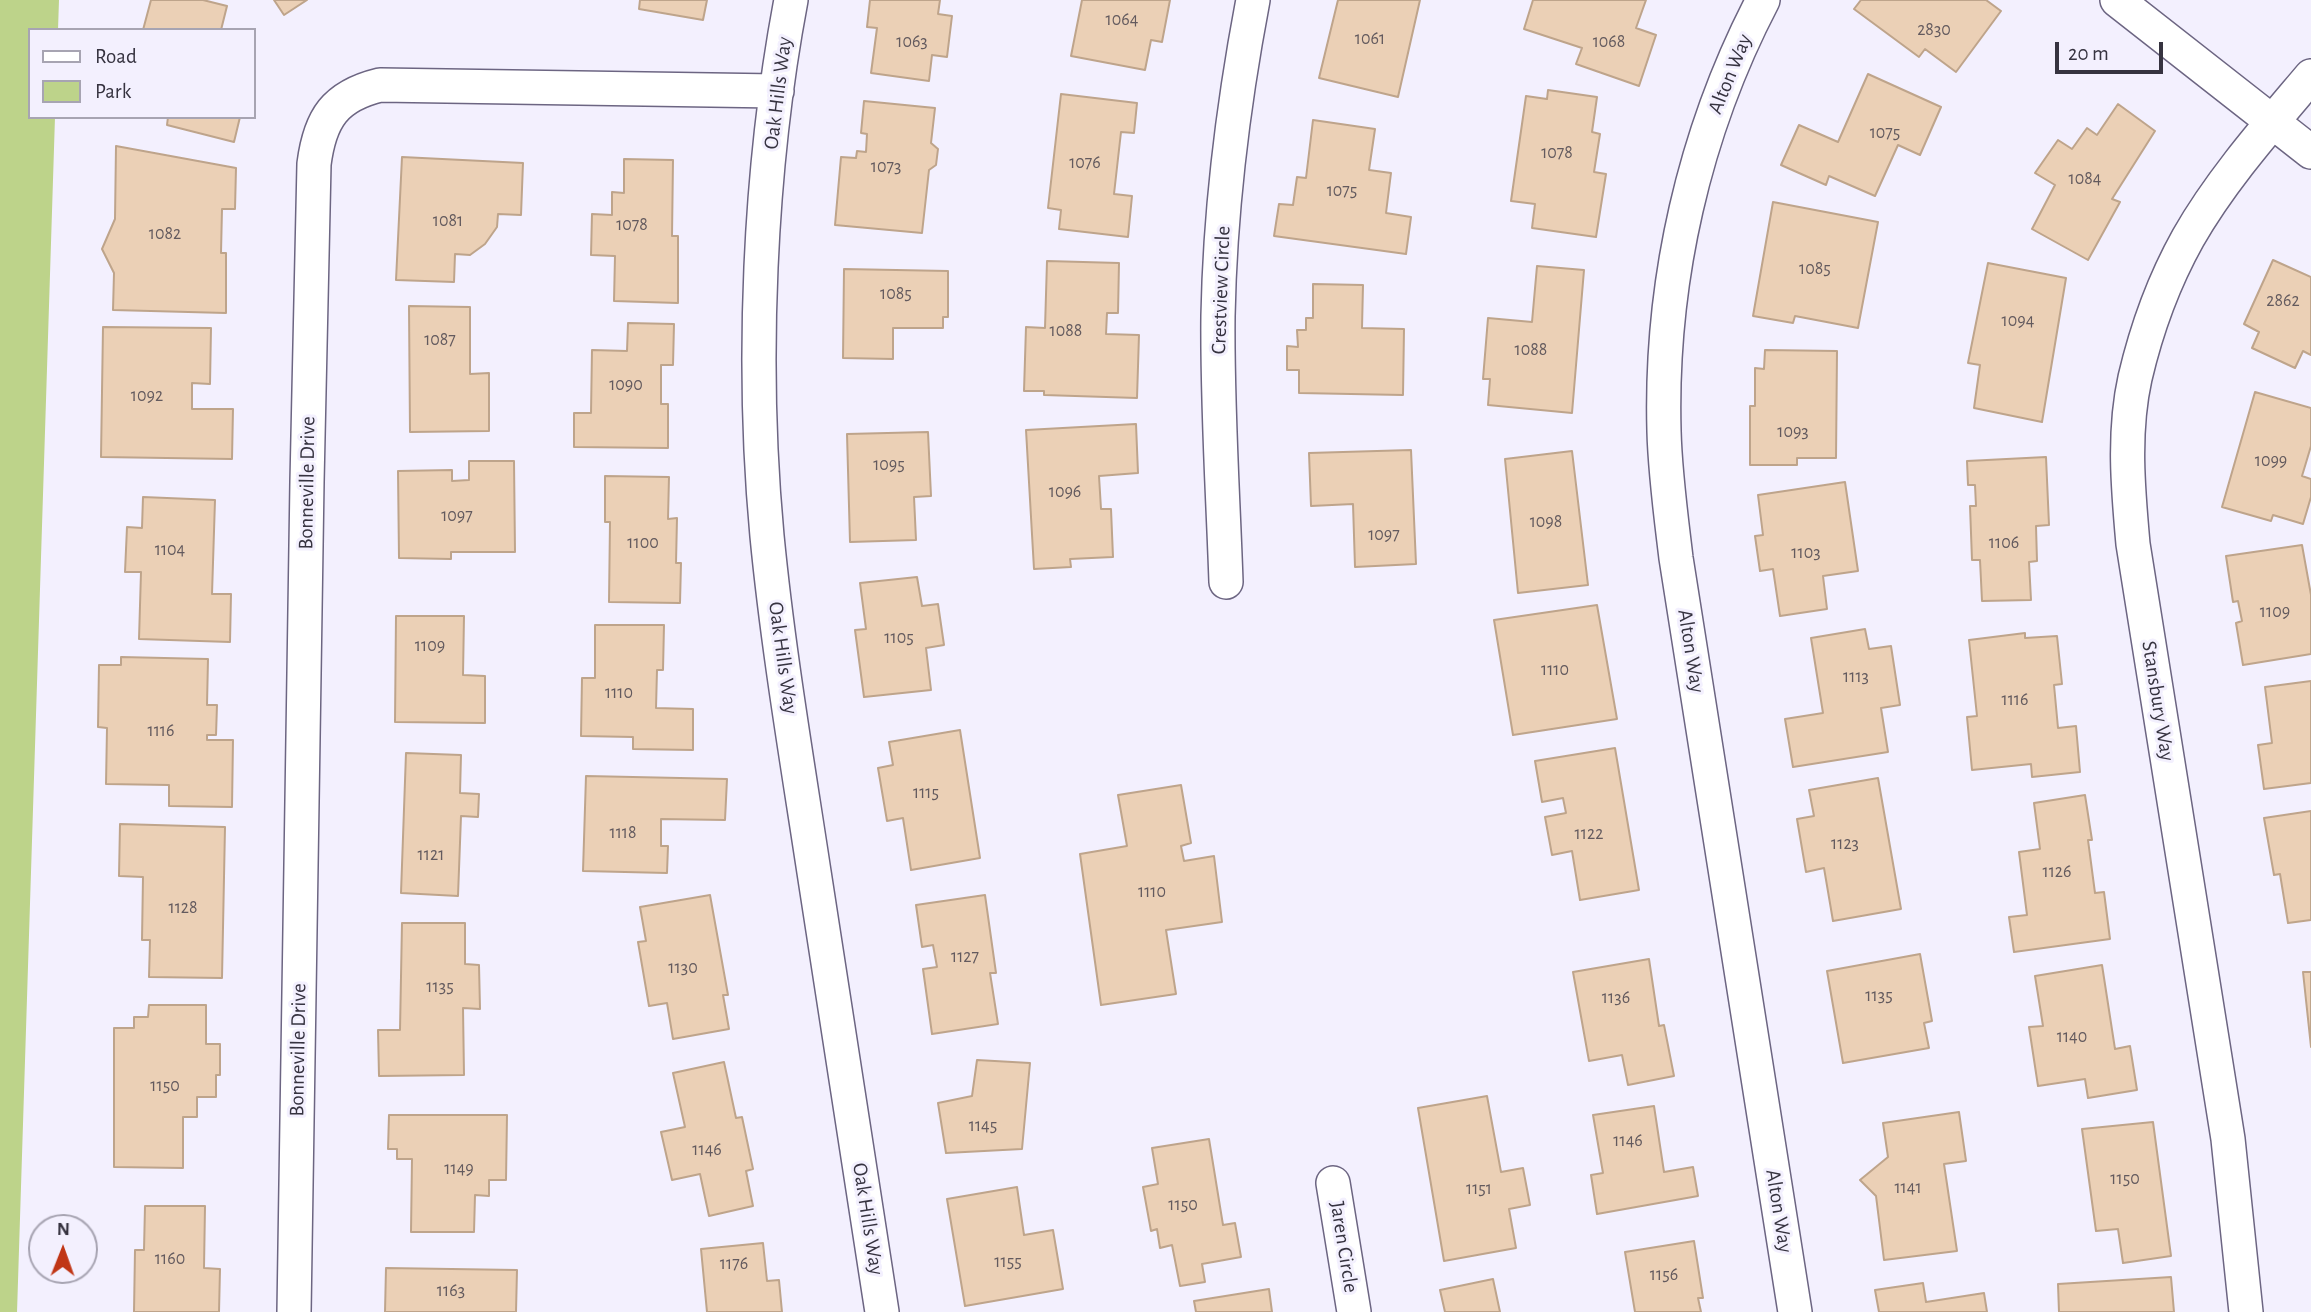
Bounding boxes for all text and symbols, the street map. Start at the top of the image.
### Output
house number: 1064 [1106,9,1138,31]
house number: 2830 [1917,19,1951,41]
legend [28,28,256,119]
house number: 1061 [1355,28,1385,50]
scale bar [2059,28,2168,72]
street label: Alton Way [1703,30,1757,118]
house number: 1063 [896,31,928,53]
house number: 1068 [1593,31,1625,53]
street label: Oak Hills Way [759,35,797,151]
text: 20 m [2068,43,2109,64]
text: Road [95,46,137,67]
text: Park [95,81,131,102]
house number: 1075 [1870,122,1900,144]
house number: 1078 [1541,142,1573,164]
house number: 1076 [1069,152,1101,174]
house number: 1073 [871,156,901,178]
house number: 1084 [2069,168,2101,190]
house number: 1075 [1327,180,1357,202]
house number: 1081 [433,210,463,232]
house number: 1078 [616,214,648,236]
house number: 1082 [149,223,181,245]
street label: Crestview Circle [1206,225,1236,355]
house number: 1085 [1799,258,1831,280]
house number: 1085 [880,283,912,305]
house number: 2862 [2266,290,2300,312]
house number: 1094 [2002,310,2034,332]
house number: 1088 [1050,320,1082,342]
house number: 1087 [424,329,456,351]
house number: 1088 [1515,339,1547,361]
house number: 1090 [609,374,643,396]
house number: 1092 [131,385,163,407]
street label: Bonneville Drive [293,416,321,550]
house number: 1093 [1777,421,1809,443]
house number: 1099 [2255,450,2287,472]
house number: 1095 [873,454,905,476]
house number: 1096 [1049,481,1081,503]
house number: 1097 [441,505,473,527]
house number: 1098 [1530,511,1562,533]
house number: 1097 [1368,524,1400,546]
house number: 1100 [627,532,659,554]
house number: 1106 [1989,532,2019,554]
house number: 1104 [155,539,185,561]
house number: 1103 [1791,542,1821,564]
street label: Oak Hills Way [763,600,803,716]
house number: 1109 [2260,601,2290,623]
street label: Alton Way [1672,607,1710,695]
house number: 1105 [884,627,914,649]
house number: 1109 [415,635,445,657]
street label: Stansbury Way [2136,639,2180,763]
house number: 1110 [1541,659,1569,681]
house number: 1113 [1843,666,1869,688]
house number: 1110 [605,682,633,704]
house number: 1116 [2001,689,2029,711]
house number: 1116 [147,720,175,742]
house number: 1115 [913,782,939,804]
house number: 1118 [609,822,637,844]
house number: 1122 [1575,823,1603,845]
house number: 1123 [1831,833,1859,855]
house number: 1121 [418,844,444,866]
house number: 1126 [2042,861,2072,883]
house number: 1110 [1138,881,1166,903]
house number: 1128 [168,897,198,919]
house number: 1127 [951,946,979,968]
house number: 1130 [668,957,698,979]
house number: 1135 [426,976,454,998]
street label: Bonneville Drive [284,983,312,1117]
house number: 1135 [1865,985,1893,1007]
house number: 1136 [1602,987,1630,1009]
house number: 1140 [2057,1026,2087,1048]
house number: 1150 [150,1075,180,1097]
house number: 1145 [969,1115,997,1137]
house number: 1146 [1613,1130,1643,1152]
house number: 1146 [692,1139,722,1161]
house number: 1149 [444,1158,474,1180]
street label: Oak Hills Way [847,1161,889,1277]
street label: Alton Way [1760,1167,1798,1255]
house number: 1150 [2110,1168,2140,1190]
house number: 1141 [1894,1177,1922,1199]
house number: 1151 [1466,1178,1492,1200]
house number: 1150 [1168,1194,1198,1216]
street label: Jaren Circle [1324,1200,1364,1294]
north arrow [28,1214,98,1284]
text: N [57,1220,70,1239]
house number: 1160 [155,1248,185,1270]
house number: 1155 [994,1251,1022,1273]
house number: 1176 [720,1253,748,1275]
house number: 1156 [1650,1264,1678,1286]
house number: 1163 [437,1280,465,1302]

